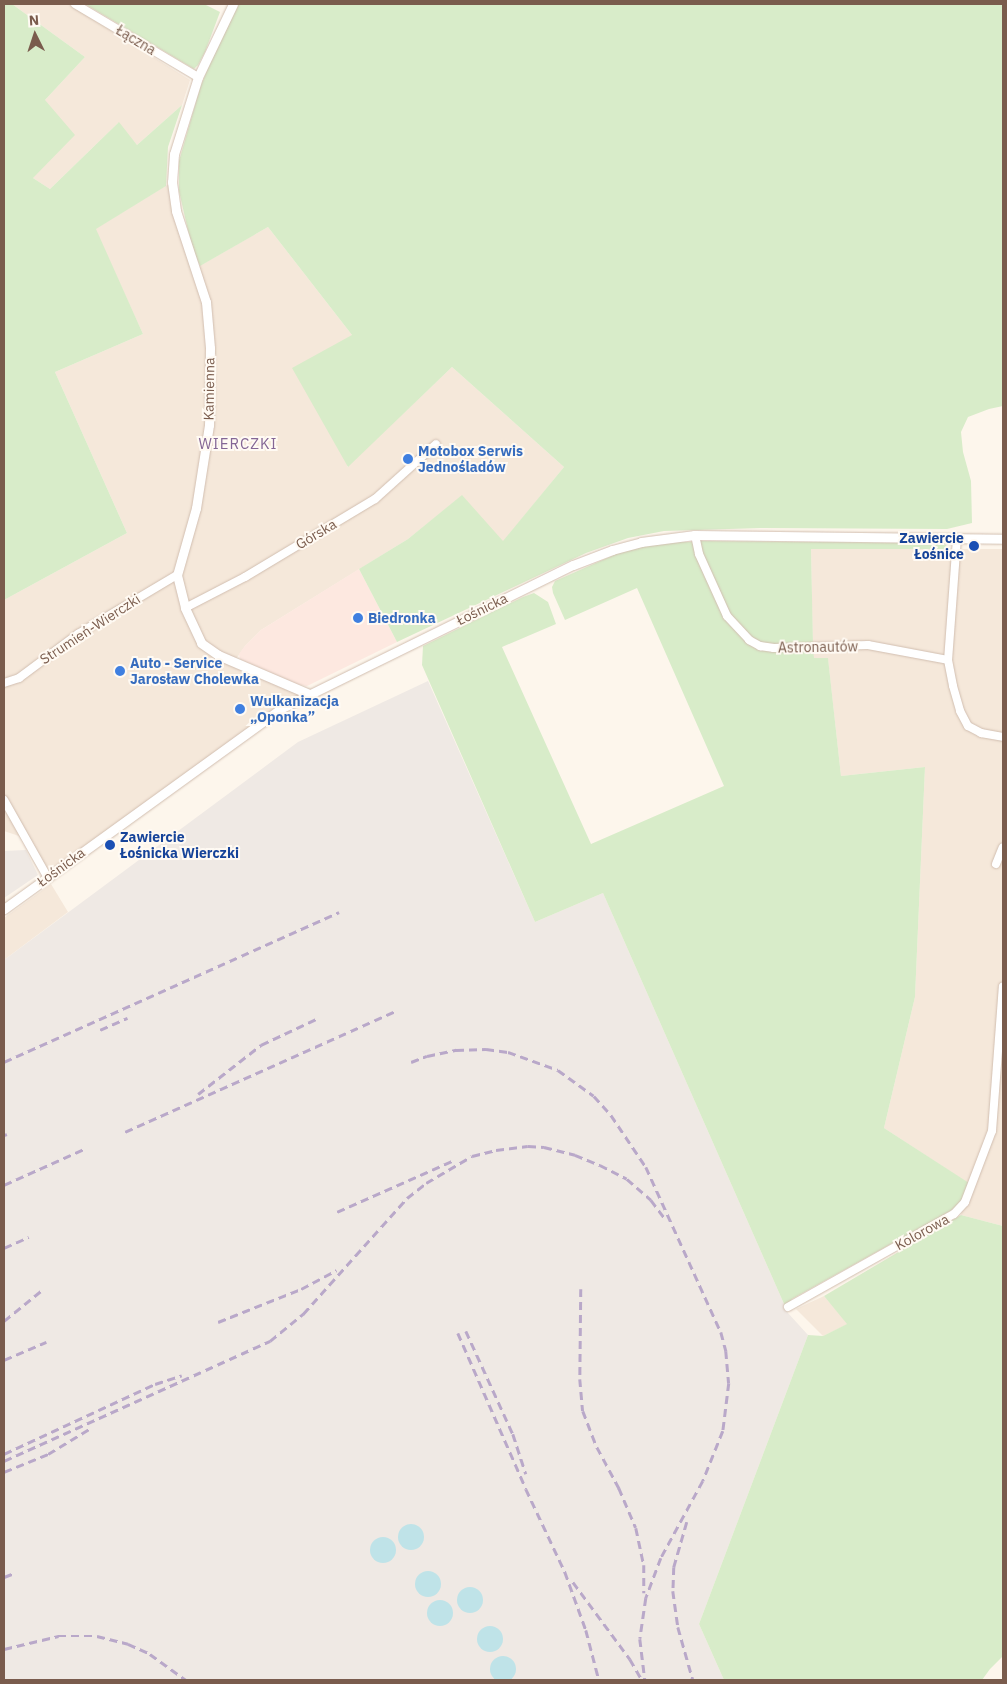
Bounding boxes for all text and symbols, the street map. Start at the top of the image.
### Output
north arrow [10,10,60,60]
text: N [28,11,40,29]
street label: Łączna [113,22,159,58]
street label: Kamienna [200,357,218,421]
district label: WIERCZKI [197,435,279,453]
place label: Motobox Serwis Jednośladów [418,443,523,476]
marker: Motobox Serwis Jednośladów [402,453,414,465]
street label: Górska [293,515,339,553]
place label: Zawiercie Łośnice [899,530,964,562]
marker: Zawiercie Łośnice [968,540,980,552]
street label: Łośnicka [454,589,510,629]
street label: Strumień-Wierczki [37,590,143,668]
place label: Biedronka [368,610,436,626]
marker: Biedronka [352,612,364,624]
street label: Astronautów [778,638,858,656]
place label: Auto - Service Jarosław Cholewka [130,655,259,688]
marker: Auto - Service Jarosław Cholewka [114,665,126,677]
place label: Wulkanizacja „Oponka” [250,693,339,726]
marker: Wulkanizacja „Oponka” [234,703,246,715]
place label: Zawiercie Łośnicka Wierczki [120,829,239,862]
marker: Zawiercie Łośnicka Wierczki [104,839,116,851]
street label: Łośnicka [34,844,88,890]
street label: Kolorowa [892,1210,952,1254]

